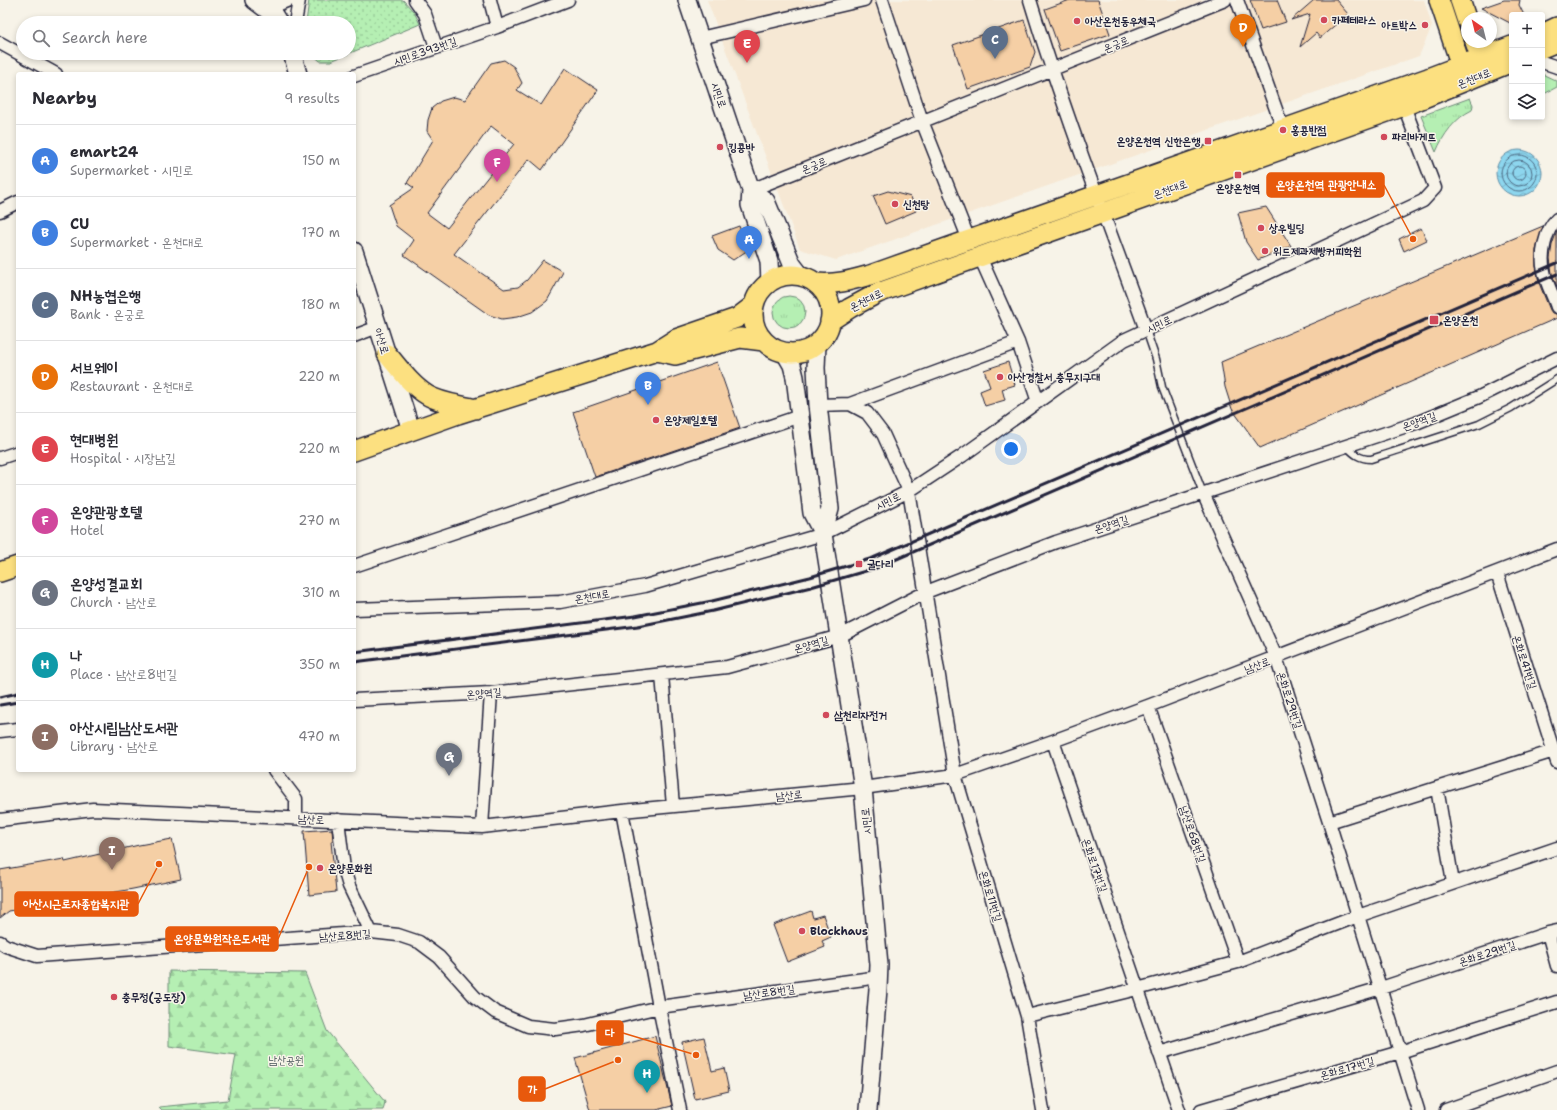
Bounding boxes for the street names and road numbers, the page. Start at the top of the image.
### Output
street label: 온궁로 [1101,32,1131,56]
street label: 시민로393번길 [391,34,459,69]
street label: 온천대로 [1455,65,1494,92]
street label: 시민로 [707,80,730,110]
street label: 온궁로 [799,153,829,177]
street label: 온천대로 [1151,176,1190,203]
street label: 온천대로 [847,286,886,315]
street label: 시민로 [1144,312,1175,337]
street label: 아산로 [370,326,393,356]
street label: 온양역길 [1400,408,1439,435]
street label: 시민로 [873,489,904,514]
street label: 온양역길 [1092,512,1130,537]
street label: 온천대로 [573,586,611,607]
street label: 온양역길 [792,633,830,656]
street label: 온화로41번길 [1509,633,1540,691]
street label: 남산로 [1242,654,1272,677]
street label: 온화로29번길 [1273,670,1306,731]
street label: 온양역길 [466,685,502,702]
street label: 남산로 [775,787,803,804]
street label: 남산로68번길 [1176,804,1209,865]
street label: 시민로 [858,807,875,835]
street label: 남산로 [297,811,325,828]
street label: 온화로17번길 [1078,836,1111,894]
street label: 온화로11번길 [976,869,1005,924]
street label: 남산로8번길 [319,926,372,945]
street label: 온화로29번길 [1457,937,1518,970]
street label: 남산로8번길 [742,981,796,1004]
street label: 온화로17번길 [1318,1054,1376,1083]

